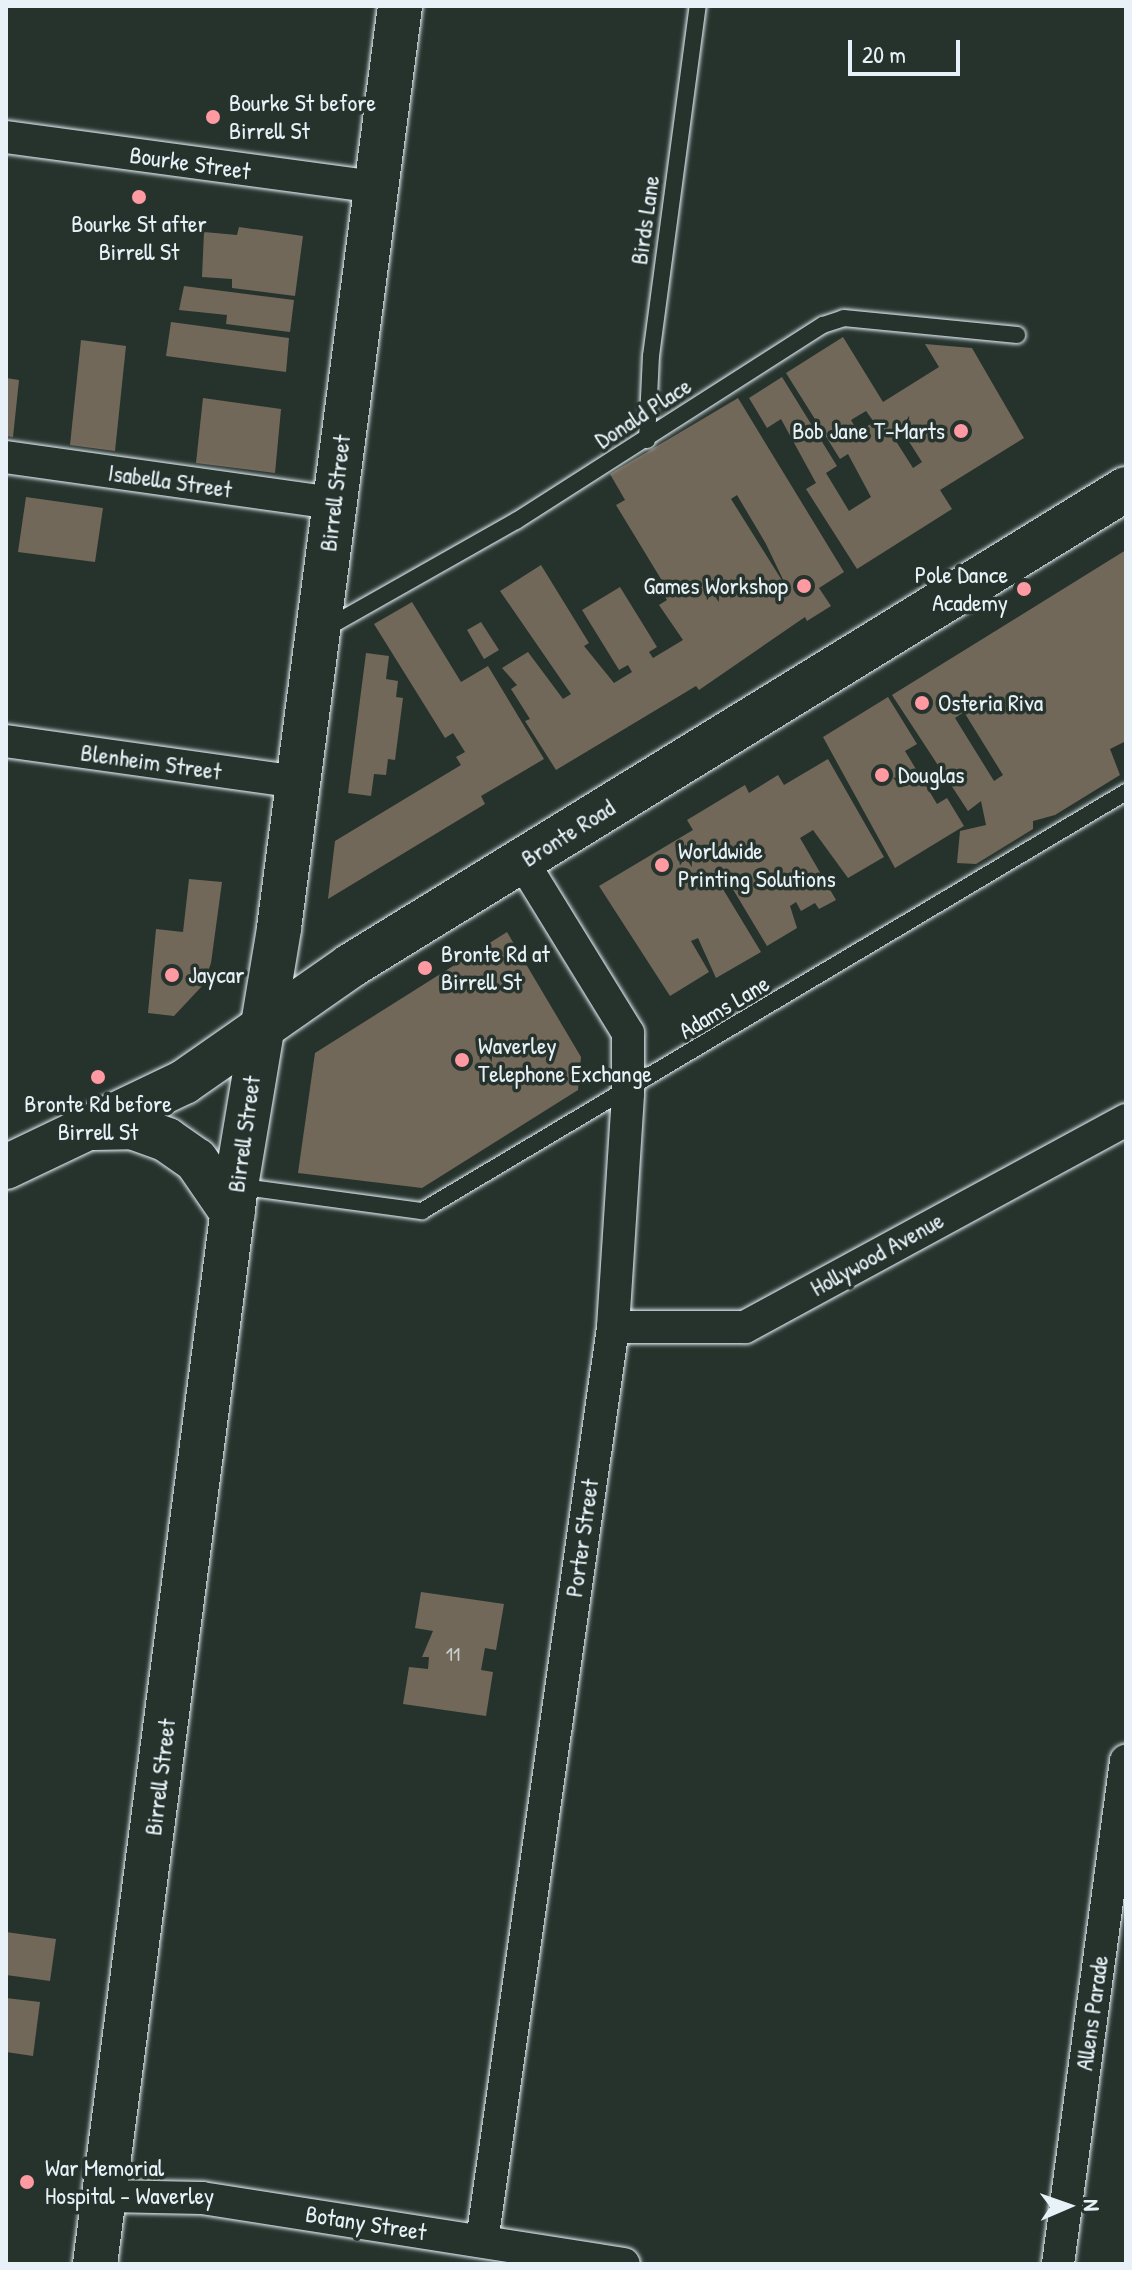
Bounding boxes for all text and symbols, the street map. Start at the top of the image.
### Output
scale bar [852,24,964,74]
text: 20 m [862,38,906,70]
place label: Bourke St before Birrell St [229,89,376,145]
marker: Bourke St before Birrell St [204,108,222,126]
street label: Bourke Street [128,140,252,186]
street label: Birds Lane [625,174,665,266]
marker: Bourke St after Birrell St [130,188,148,206]
place label: Bourke St after Birrell St [71,210,207,266]
street label: Donald Place [590,371,696,455]
place label: Bob Jane T-Marts [792,417,945,445]
marker: Bob Jane T-Marts [952,422,970,440]
street label: Birrell Street [314,433,356,553]
street label: Isabella Street [106,458,234,504]
place label: Pole Dance Academy [915,561,1008,617]
place label: Games Workshop [644,572,788,600]
marker: Games Workshop [795,577,813,595]
marker: Pole Dance Academy [1015,580,1033,598]
place label: Osteria Riva [938,689,1043,717]
marker: Osteria Riva [913,694,931,712]
street label: Blenheim Street [79,738,223,786]
place label: Douglas [898,761,964,789]
marker: Douglas [873,766,891,784]
street label: Bronte Road [516,793,620,873]
place label: Worldwide Printing Solutions [678,837,836,893]
marker: Worldwide Printing Solutions [653,856,671,874]
place label: Bronte Rd at Birrell St [441,940,550,996]
marker: Bronte Rd at Birrell St [416,959,434,977]
place label: Jaycar [188,961,244,989]
marker: Jaycar [163,966,181,984]
street label: Adams Lane [674,969,774,1045]
place label: Waverley Telephone Exchange [478,1032,652,1088]
marker: Waverley Telephone Exchange [453,1051,471,1069]
marker: Bronte Rd before Birrell St [89,1068,107,1086]
street label: Birrell Street [222,1074,266,1194]
place label: Bronte Rd before Birrell St [24,1090,172,1146]
street label: Hollywood Avenue [805,1206,949,1302]
street label: Porter Street [559,1477,605,1599]
house number: 11 [446,1641,460,1665]
street label: Birrell Street [139,1717,181,1837]
street label: Allens Parade [1070,1954,1114,2072]
place label: War Memorial Hospital - Waverley [45,2154,214,2210]
north arrow [1028,2166,1108,2246]
marker: War Memorial Hospital - Waverley [16,2171,38,2193]
street label: Botany Street [304,2199,428,2247]
text: N [1077,2199,1107,2212]

